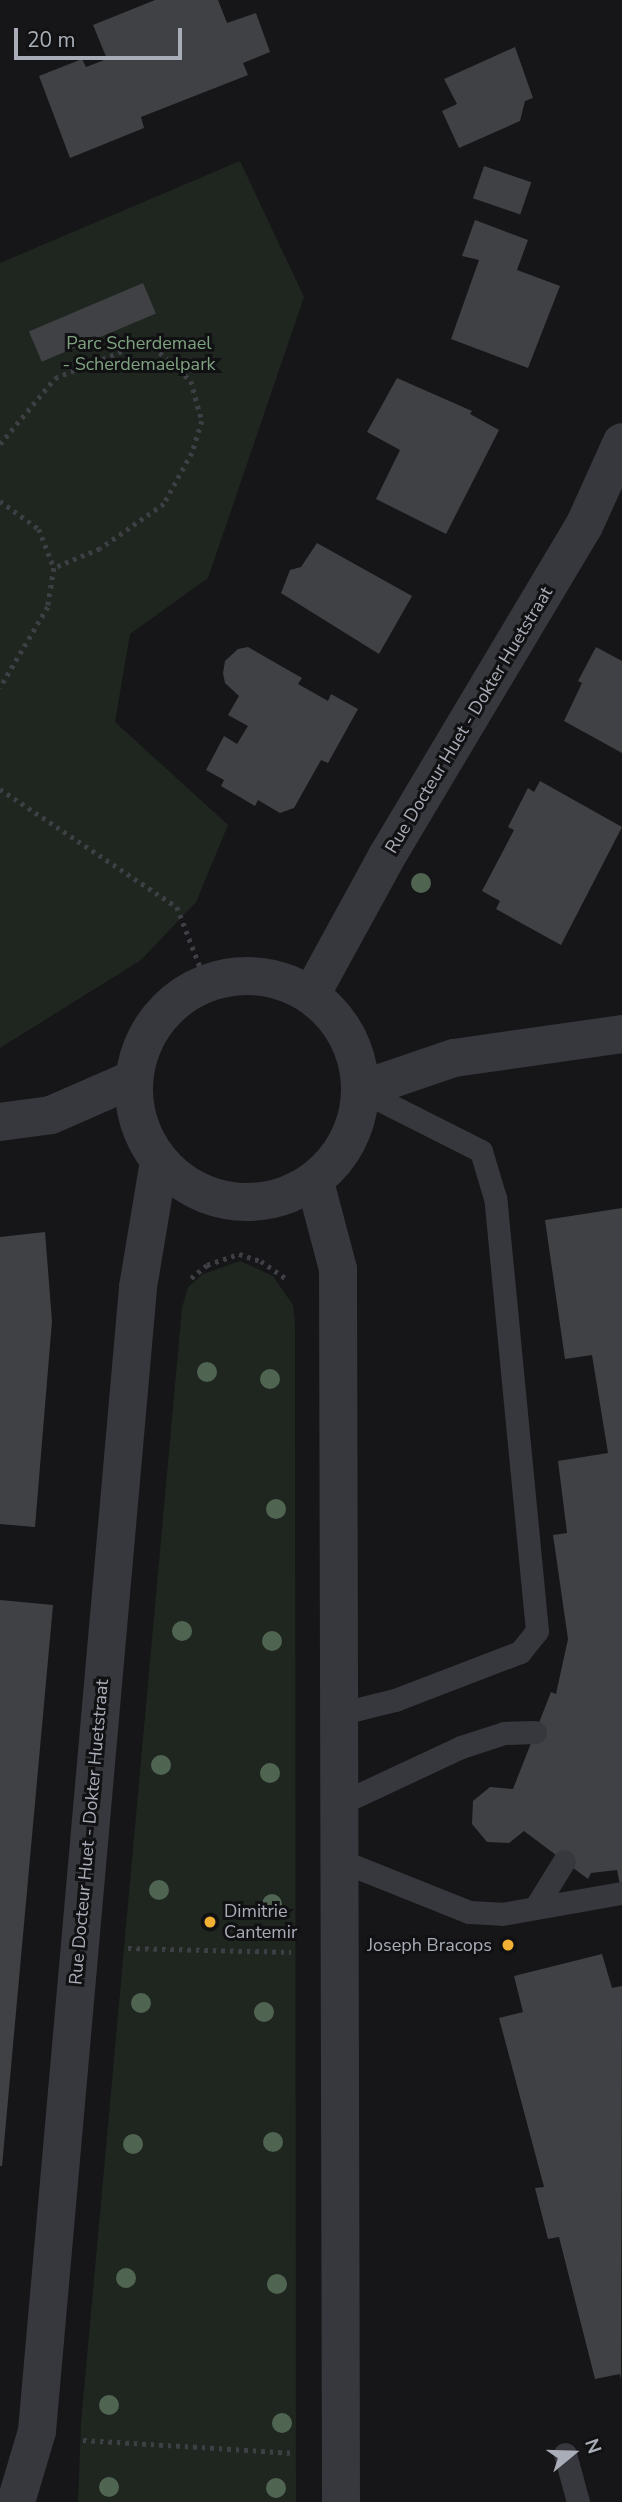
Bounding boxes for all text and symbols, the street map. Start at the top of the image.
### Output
scale bar [18,14,186,58]
text: 20 m [27,26,76,54]
park label: Parc Scherdemael - Scherdemaelpark [62,333,216,376]
street label: Rue Docteur Huet - Dokter Huetstraat [381,583,557,857]
street label: Rue Docteur Huet - Dokter Huetstraat [65,1678,113,1986]
place label: Dimitrie Cantemir [224,1901,297,1944]
marker: Dimitrie Cantemir [202,1914,218,1930]
place label: Joseph Bracops [367,1934,492,1956]
marker: Joseph Bracops [498,1935,518,1955]
north arrow [538,2418,608,2488]
text: N [578,2435,607,2457]

